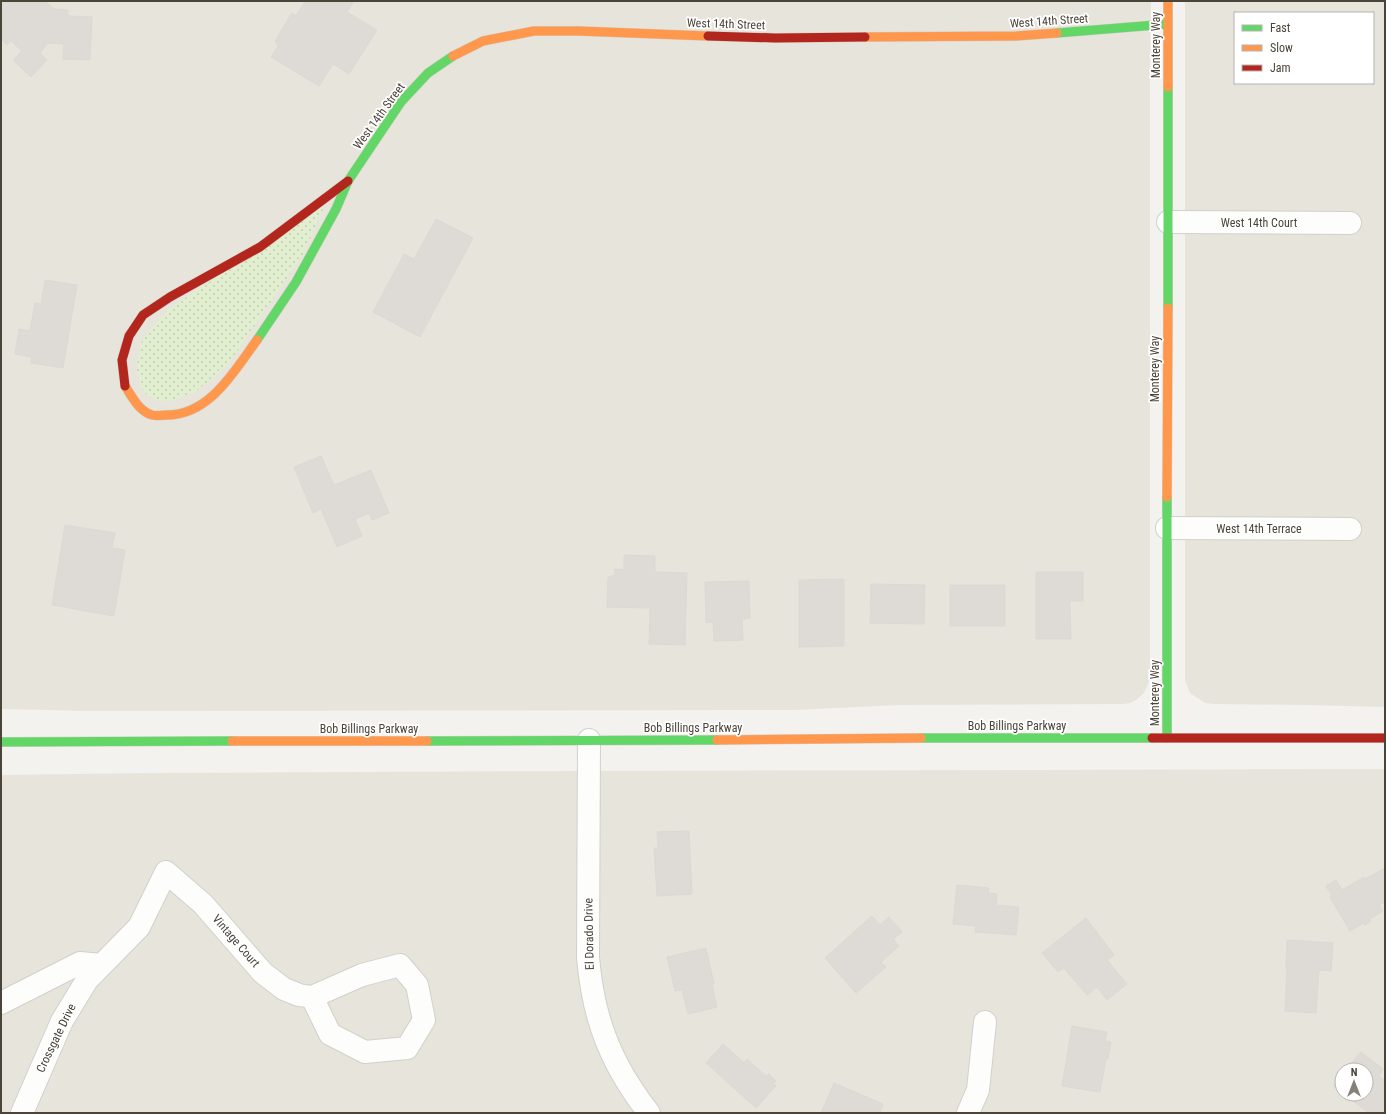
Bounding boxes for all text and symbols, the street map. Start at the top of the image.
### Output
street label: West 14th Street [1009,11,1089,31]
street label: Monterey Way [1149,12,1163,78]
legend [1234,12,1374,84]
street label: West 14th Street [687,16,766,32]
text: Fast [1270,21,1291,35]
text: Slow [1270,41,1293,55]
text: Jam [1270,61,1291,75]
street label: West 14th Street [350,80,408,152]
street label: West 14th Court [1221,216,1298,230]
street label: Monterey Way [1148,336,1162,402]
street label: West 14th Terrace [1216,522,1302,536]
street label: Monterey Way [1148,660,1162,726]
street label: Bob Billings Parkway [968,719,1066,733]
street label: Bob Billings Parkway [644,721,742,735]
street label: Bob Billings Parkway [320,722,418,736]
street label: El Dorado Drive [581,897,597,970]
street label: Vintage Court [209,912,263,970]
street label: Crossgate Drive [33,1001,79,1075]
north arrow [1334,1062,1374,1102]
text: N [1351,1066,1358,1079]

